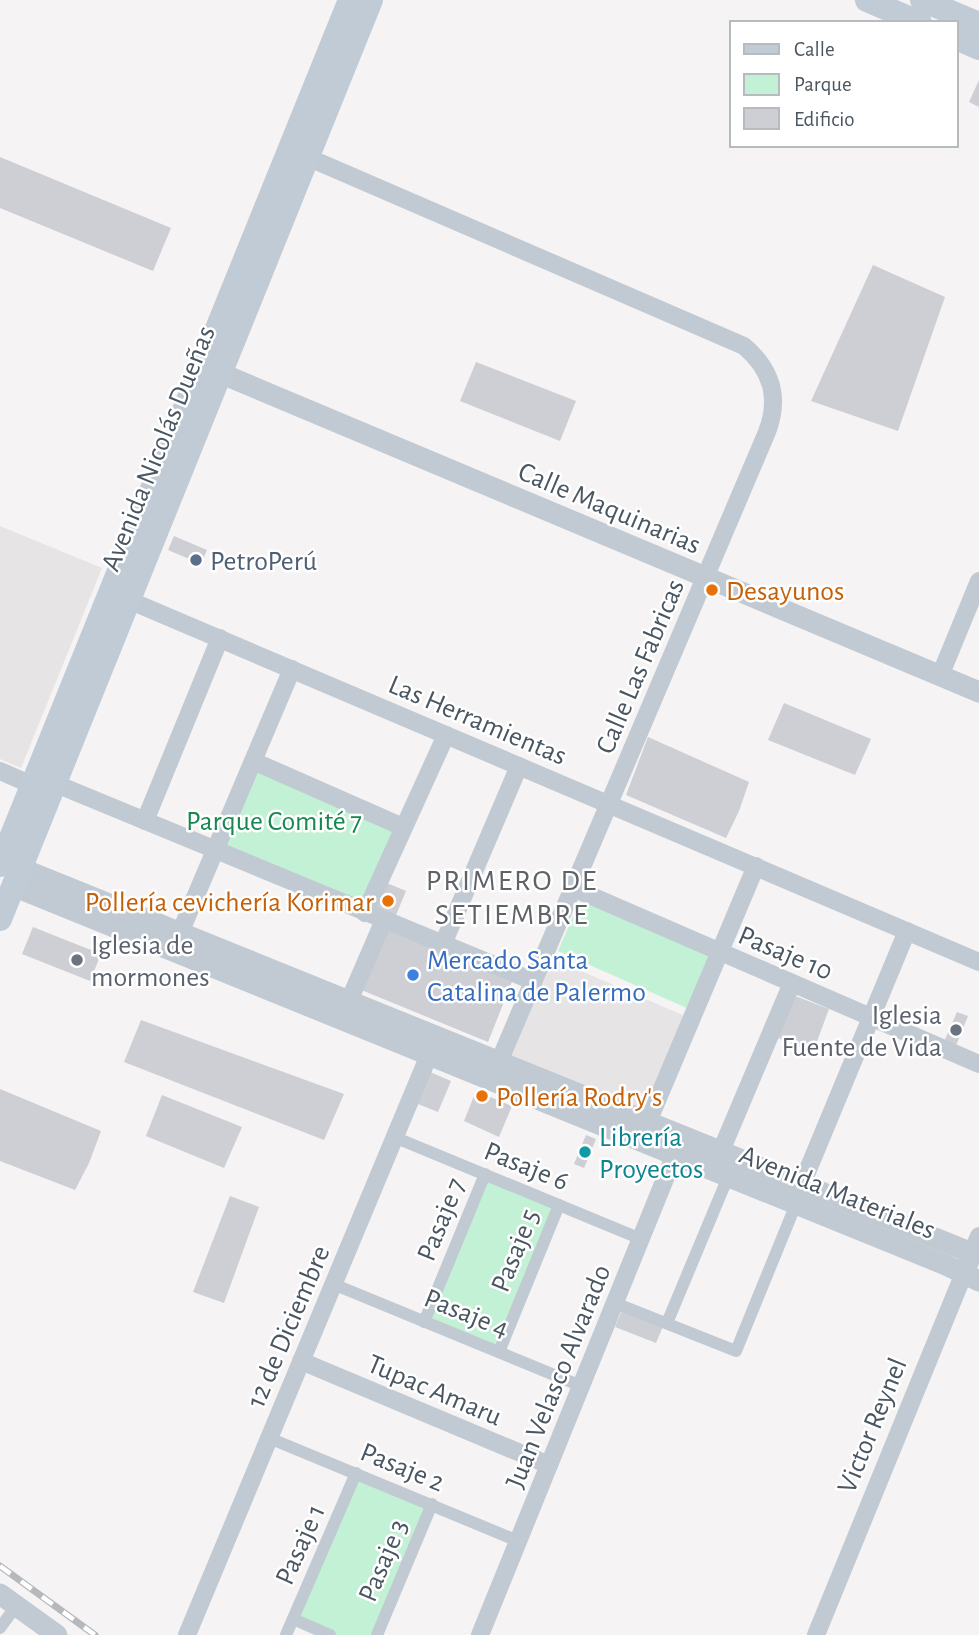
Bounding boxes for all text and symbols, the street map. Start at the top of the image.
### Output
legend [730,21,958,147]
text: Calle [794,39,835,60]
text: Parque [794,74,852,95]
text: Edificio [794,109,855,130]
street label: Avenida Nicolás Dueñas [97,322,221,575]
street label: Calle Maquinarias [514,458,705,560]
place label: PetroPerú [210,548,317,576]
marker: PetroPerú [188,552,204,568]
street label: Calle Las Fabricas [592,576,690,758]
place label: Desayunos [726,578,844,606]
marker: Desayunos [704,582,720,598]
street label: Las Herramientas [384,671,570,771]
park label: Parque Comité 7 [186,808,362,836]
district label: PRIMERO DE SETIEMBRE [426,866,598,930]
place label: Pollería cevichería Korimar [85,889,374,917]
marker: Pollería cevichería Korimar [380,893,396,909]
street label: Pasaje 10 [734,922,836,986]
place label: Iglesia de mormones [91,932,210,992]
place label: Mercado Santa Catalina de Palermo [427,947,646,1007]
marker: Iglesia de mormones [69,952,85,968]
marker: Mercado Santa Catalina de Palermo [405,967,421,983]
place label: Iglesia Fuente de Vida [781,1002,942,1062]
marker: Iglesia Fuente de Vida [948,1022,964,1038]
place label: Pollería Rodry's [496,1084,662,1112]
marker: Pollería Rodry's [474,1088,490,1104]
place label: Librería Proyectos [599,1124,703,1184]
street label: Pasaje 6 [480,1137,572,1196]
street label: Avenida Materiales [735,1141,939,1245]
marker: Librería Proyectos [577,1144,593,1160]
street label: Pasaje 7 [413,1174,471,1265]
street label: Pasaje 5 [487,1205,545,1296]
street label: 12 de Diciembre [242,1242,335,1412]
street label: Juan Velasco Alvarado [501,1261,616,1492]
street label: Pasaje 4 [420,1284,513,1343]
street label: Tupac Amaru [363,1350,505,1432]
street label: Victor Reynel [833,1354,913,1497]
street label: Pasaje 2 [356,1438,448,1497]
street label: Pasaje 1 [271,1500,331,1589]
street label: Pasaje 3 [354,1515,414,1606]

